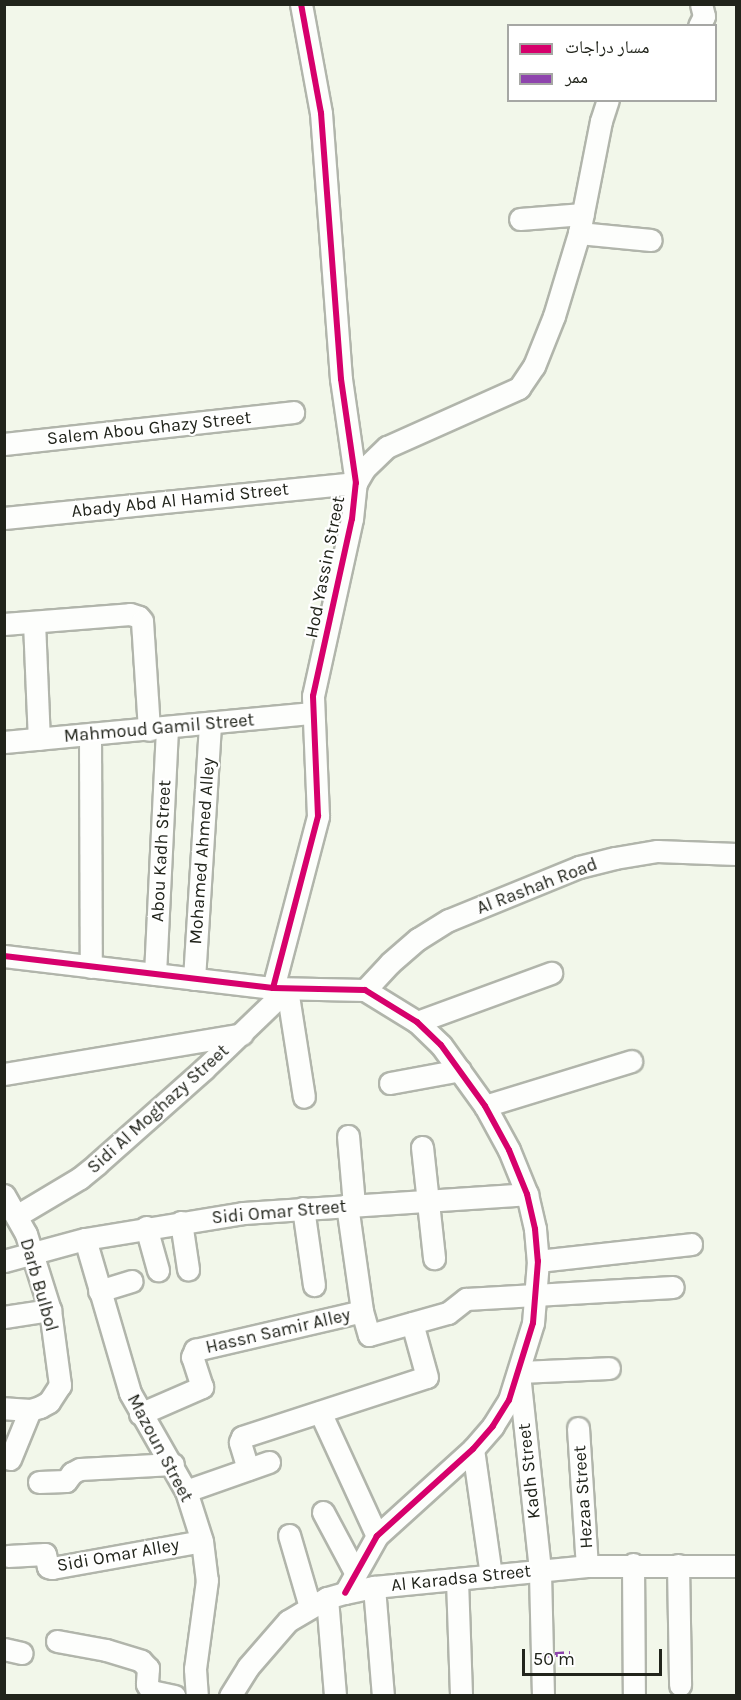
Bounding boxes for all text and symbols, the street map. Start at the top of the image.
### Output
legend [507,24,717,102]
text: مسار دراجات [565,36,650,58]
text: ممر [565,66,588,88]
street label: Salem Abou Ghazy Street [46,407,252,449]
street label: Abady Abd Al Hamid Street [70,478,290,522]
street label: Hod Yassin Street [301,494,349,640]
street label: Mahmoud Gamil Street [63,709,255,747]
street label: Mohamed Ahmed Alley [185,757,219,945]
street label: Abou Kadh Street [146,779,176,923]
street label: Al Rashah Road [474,853,600,919]
street label: Sidi Al Moghazy Street [83,1040,233,1178]
street label: Sidi Omar Street [211,1195,347,1229]
street label: Darb Bulbol [15,1236,63,1334]
street label: Hassn Samir Alley [204,1304,352,1358]
street label: Mazoun Street [123,1390,197,1506]
street label: Kadh Street [513,1422,545,1520]
street label: Hezaa Street [569,1445,597,1549]
street label: Sidi Omar Alley [55,1534,181,1576]
street label: Al Karadsa Street [390,1560,532,1596]
scale bar [525,1637,664,1675]
text: 50 m [533,1648,575,1670]

